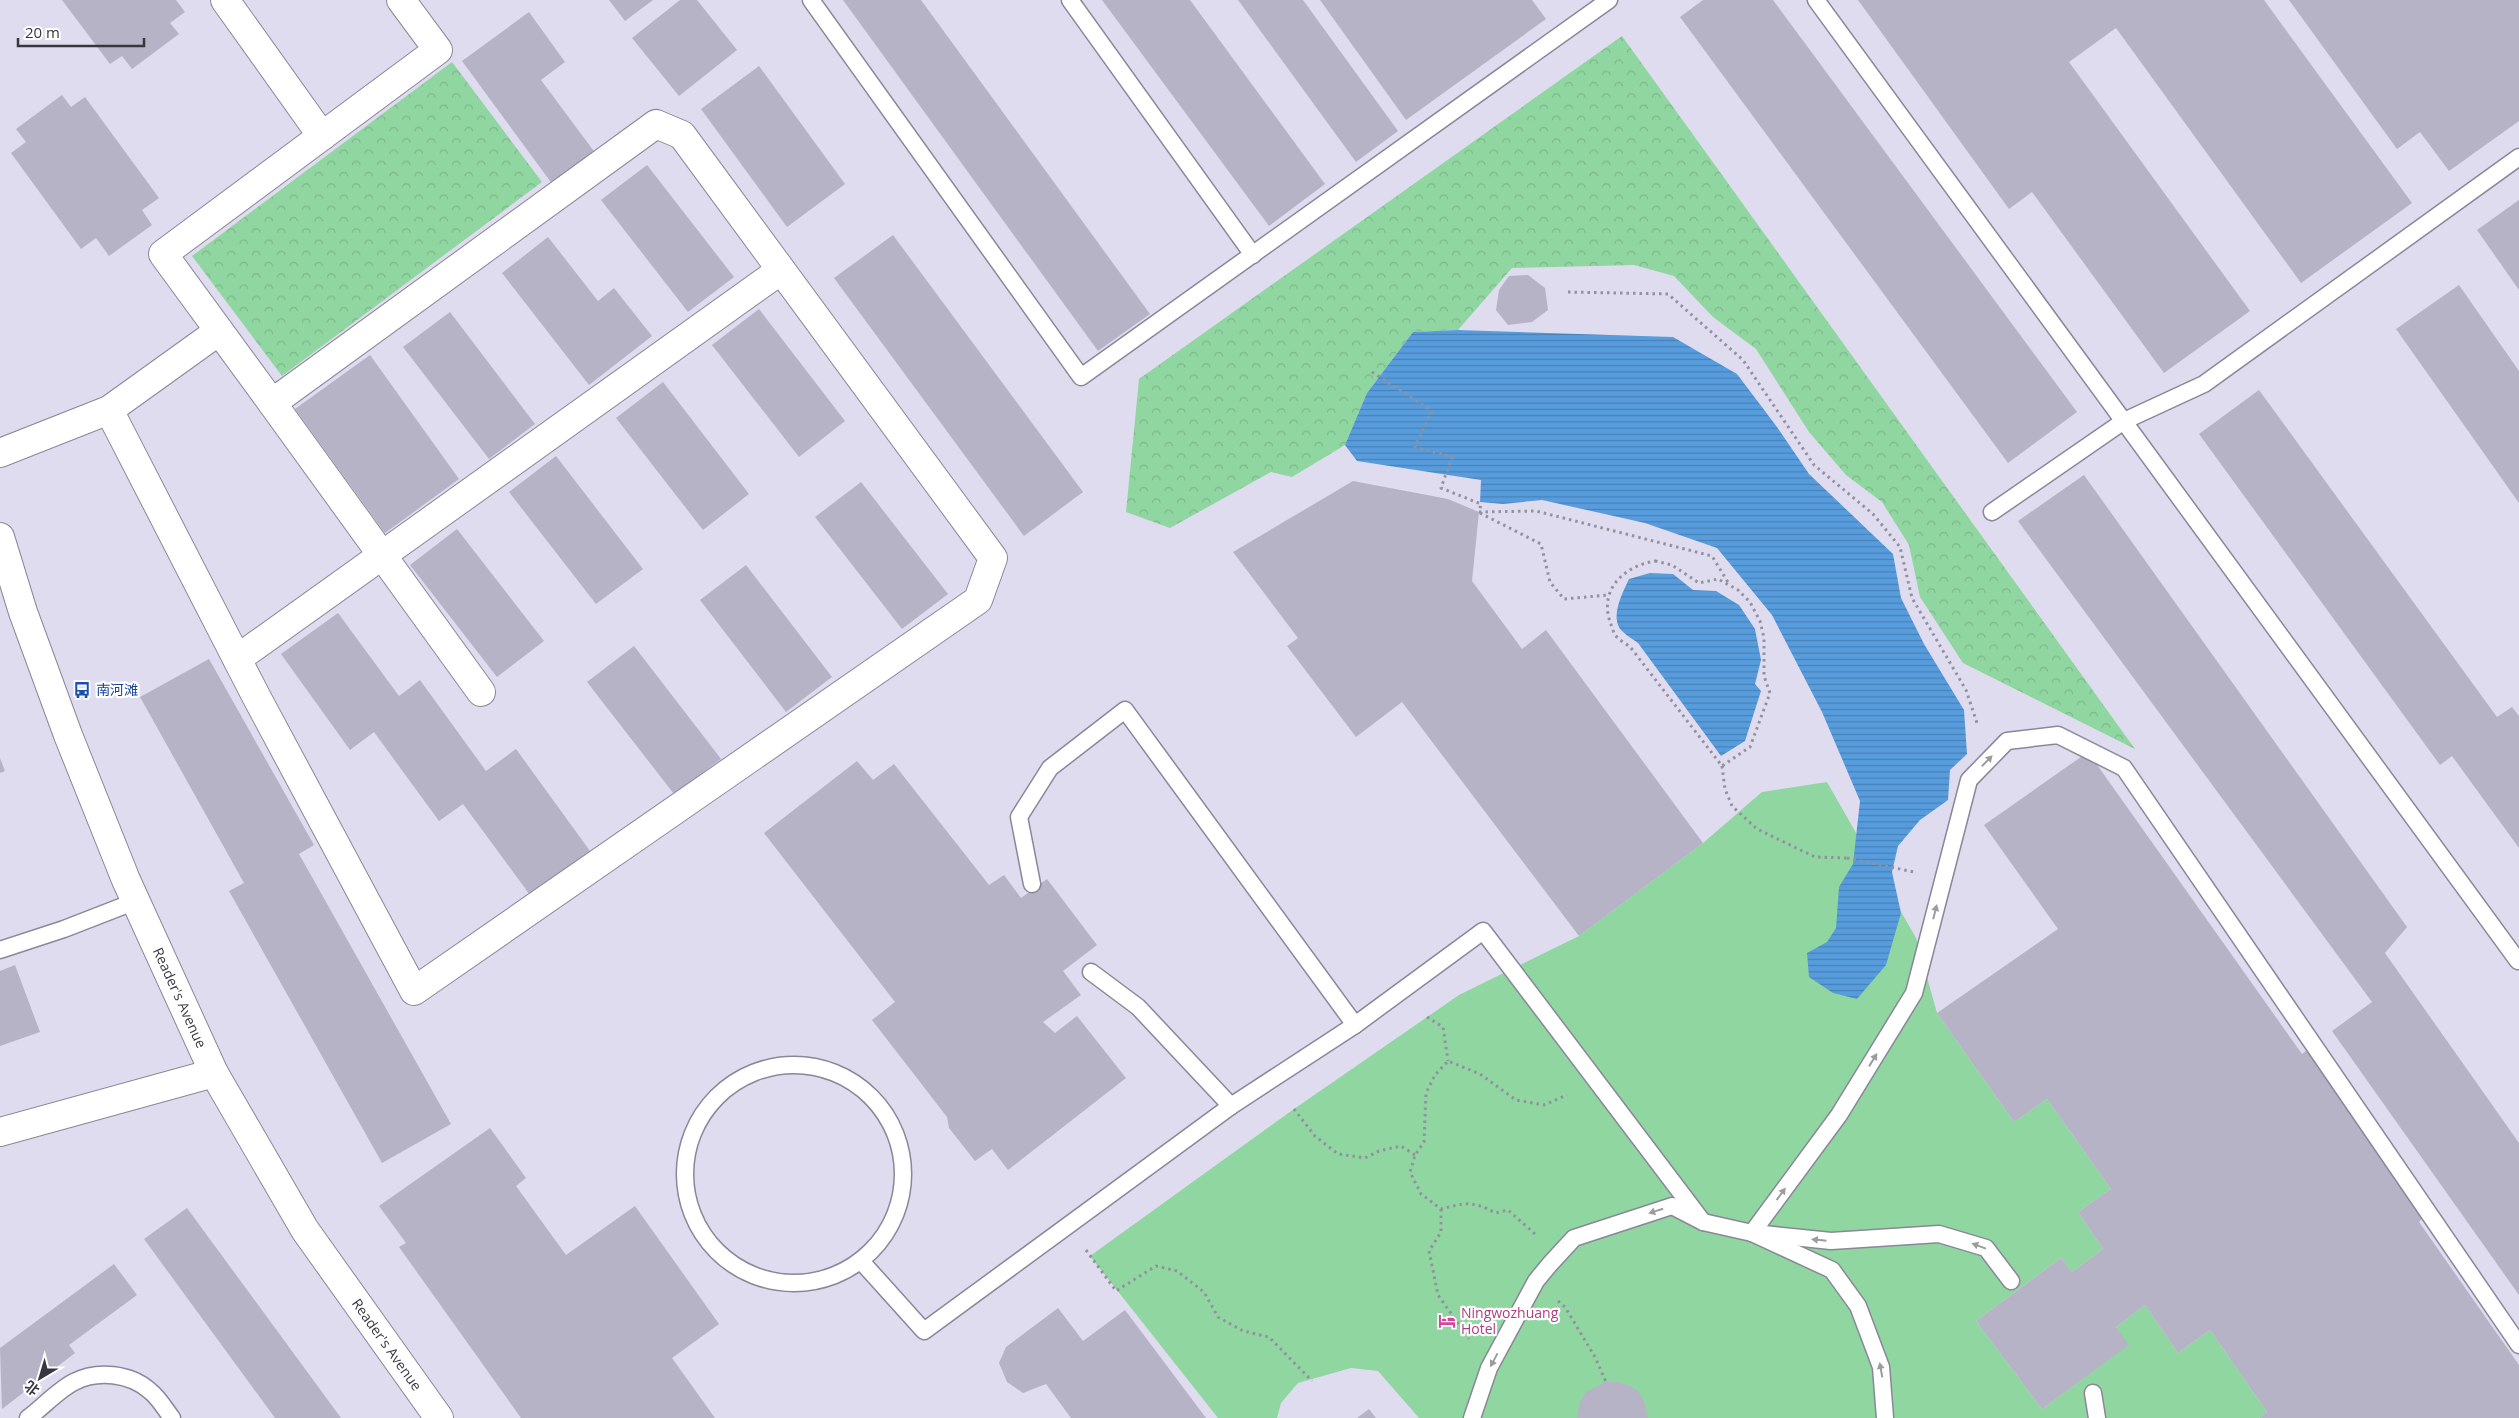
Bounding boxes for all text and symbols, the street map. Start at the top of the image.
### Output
scale bar [18,15,144,47]
text: 20 m [25,22,60,42]
bus stop icon: 南河滩 [72,680,92,700]
place label: 南河滩 [96,680,138,699]
one-way arrow [1981,755,1993,767]
one-way arrow [1931,905,1939,920]
street label: Reader's Avenue [149,944,211,1051]
one-way arrow [1868,1053,1877,1067]
one-way arrow [1775,1188,1786,1201]
one-way arrow [1648,1208,1663,1215]
one-way arrow [1811,1236,1827,1244]
one-way arrow [1971,1242,1986,1250]
street label: Reader's Avenue [348,1295,426,1394]
place label: Ningwozhuang Hotel [1461,1303,1559,1338]
hotel icon: Ningwozhuang Hotel [1437,1311,1457,1331]
one-way arrow [1490,1352,1498,1367]
north arrow [15,1353,65,1403]
one-way arrow [1876,1361,1884,1377]
text: 北 [20,1377,43,1400]

